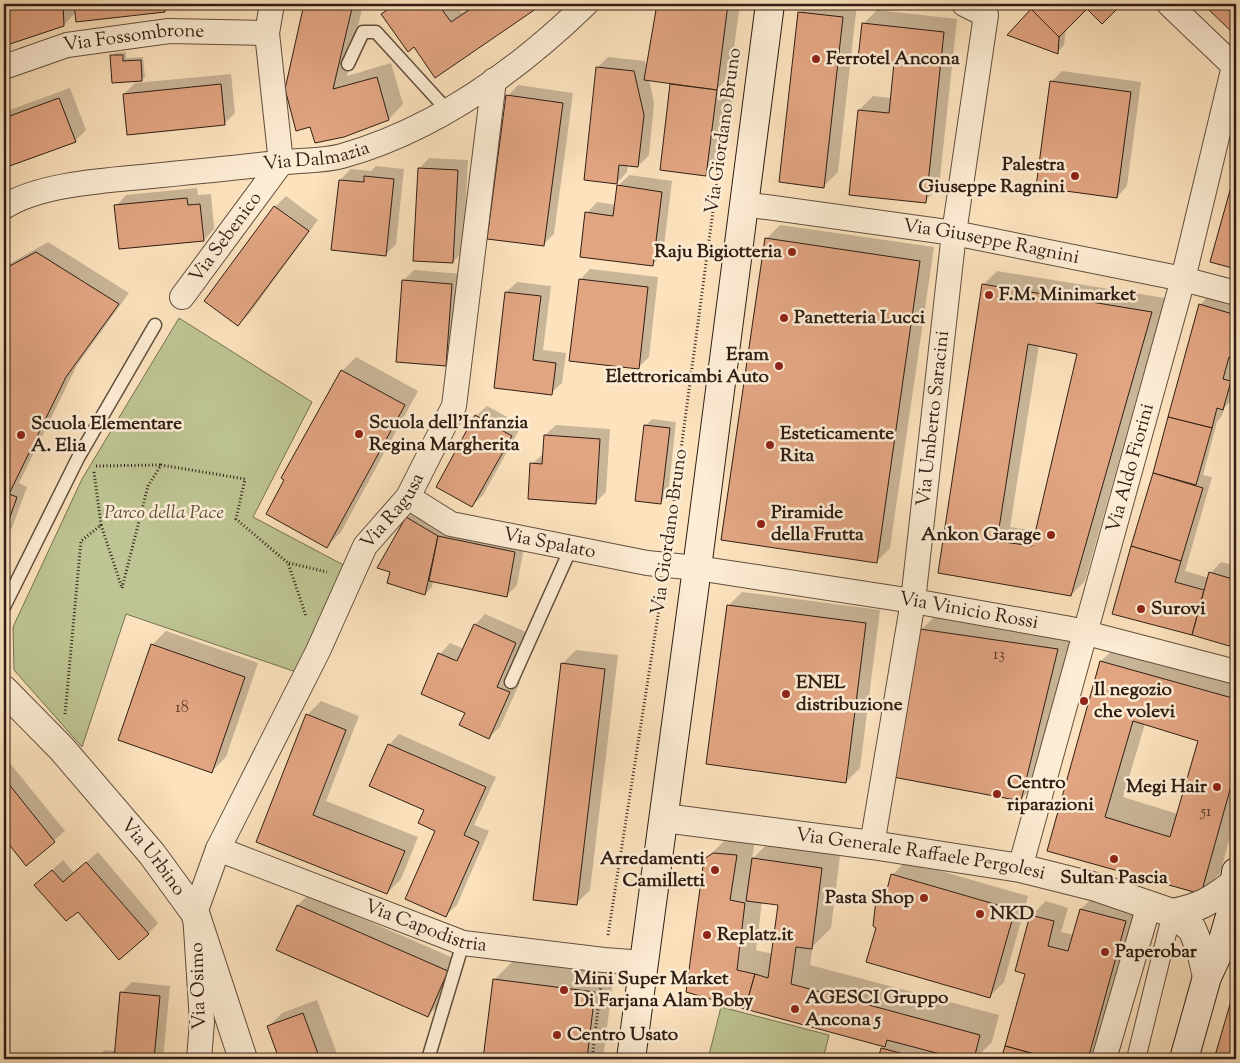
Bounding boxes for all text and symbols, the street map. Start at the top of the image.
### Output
street label: Via Fossombrone [62,17,205,59]
street label: Via Giordano Bruno [699,46,749,216]
place label: Ferrotel Ancona [826,46,960,73]
marker: Ferrotel Ancona [810,53,822,65]
street label: Via Dalmazia [262,135,373,178]
place label: Palestra Giuseppe Ragnini [919,152,1066,201]
marker: Palestra Giuseppe Ragnini [1069,170,1081,182]
street label: Via Sebenico [183,186,269,289]
street label: Via Giuseppe Ragnini [901,213,1082,271]
place label: Raju Bigiotteria [654,239,782,266]
marker: Raju Bigiotteria [786,246,798,258]
place label: F.M. Minimarket [999,282,1136,309]
marker: F.M. Minimarket [983,289,995,301]
place label: Panetteria Lucci [794,305,926,332]
marker: Panetteria Lucci [778,312,790,324]
street label: Via Umberto Saracini [910,329,957,508]
place label: Eram Elettroricambi Auto [605,342,770,391]
marker: Eram Elettroricambi Auto [773,360,785,372]
street label: Via Aldo Fiorini [1100,400,1161,536]
place label: Scuola dell'Infanzia Regina Margherita [369,410,529,459]
place label: Scuola Elementare A. Elia [31,411,182,460]
place label: Esteticamente Rita [780,421,894,470]
marker: Scuola dell'Infanzia Regina Margherita [353,428,365,440]
marker: Scuola Elementare A. Elia [15,429,27,441]
marker: Esteticamente Rita [764,439,776,451]
street label: Via Giordano Bruno [645,447,695,617]
street label: Via Ragusa [354,468,431,555]
park label: Parco della Pace [104,500,224,527]
place label: Piramide della Frutta [771,500,864,549]
marker: Piramide della Frutta [755,518,767,530]
street label: Via Spalato [501,521,598,566]
place label: Ankon Garage [921,522,1041,549]
marker: Ankon Garage [1045,529,1057,541]
street label: Via Vinicio Rossi [897,586,1040,636]
place label: Surovi [1151,596,1206,623]
marker: Surovi [1135,603,1147,615]
house number: 13 [993,644,1005,667]
place label: ENEL distribuzione [796,670,903,719]
place label: Il negozio che volevi [1094,677,1176,726]
marker: ENEL distribuzione [780,688,792,700]
marker: Il negozio che volevi [1078,695,1090,707]
house number: 18 [175,697,189,720]
place label: Centro riparazioni [1007,770,1094,819]
place label: Megi Hair [1126,774,1208,801]
marker: Megi Hair [1211,781,1223,793]
marker: Centro riparazioni [991,788,1003,800]
house number: 51 [1200,801,1212,824]
street label: Via Urbino [114,812,192,902]
street label: Via Generale Raffaele Pergolesi [794,822,1048,887]
place label: Arredamenti Camilletti [600,846,706,895]
marker: Sultan Pascia [1108,853,1120,865]
marker: Arredamenti Camilletti [709,864,721,876]
place label: Sultan Pascia [1060,865,1168,892]
place label: Pasta Shop [825,885,914,912]
marker: Pasta Shop [918,892,930,904]
street label: Via Capodistria [360,893,489,959]
place label: NKD [990,901,1034,928]
marker: NKD [974,908,986,920]
place label: Replatz.it [717,922,794,949]
marker: Replatz.it [701,929,713,941]
place label: Paperobar [1115,939,1198,966]
street label: Via Osimo [184,942,214,1030]
marker: Paperobar [1099,946,1111,958]
place label: Mini Super Market Di Farjana Alam Boby [574,966,754,1015]
marker: Mini Super Market Di Farjana Alam Boby [558,984,570,996]
place label: AGESCI Gruppo Ancona 5 [805,985,949,1034]
marker: AGESCI Gruppo Ancona 5 [789,1003,801,1015]
place label: Centro Usato [567,1022,679,1049]
marker: Centro Usato [551,1029,563,1041]

